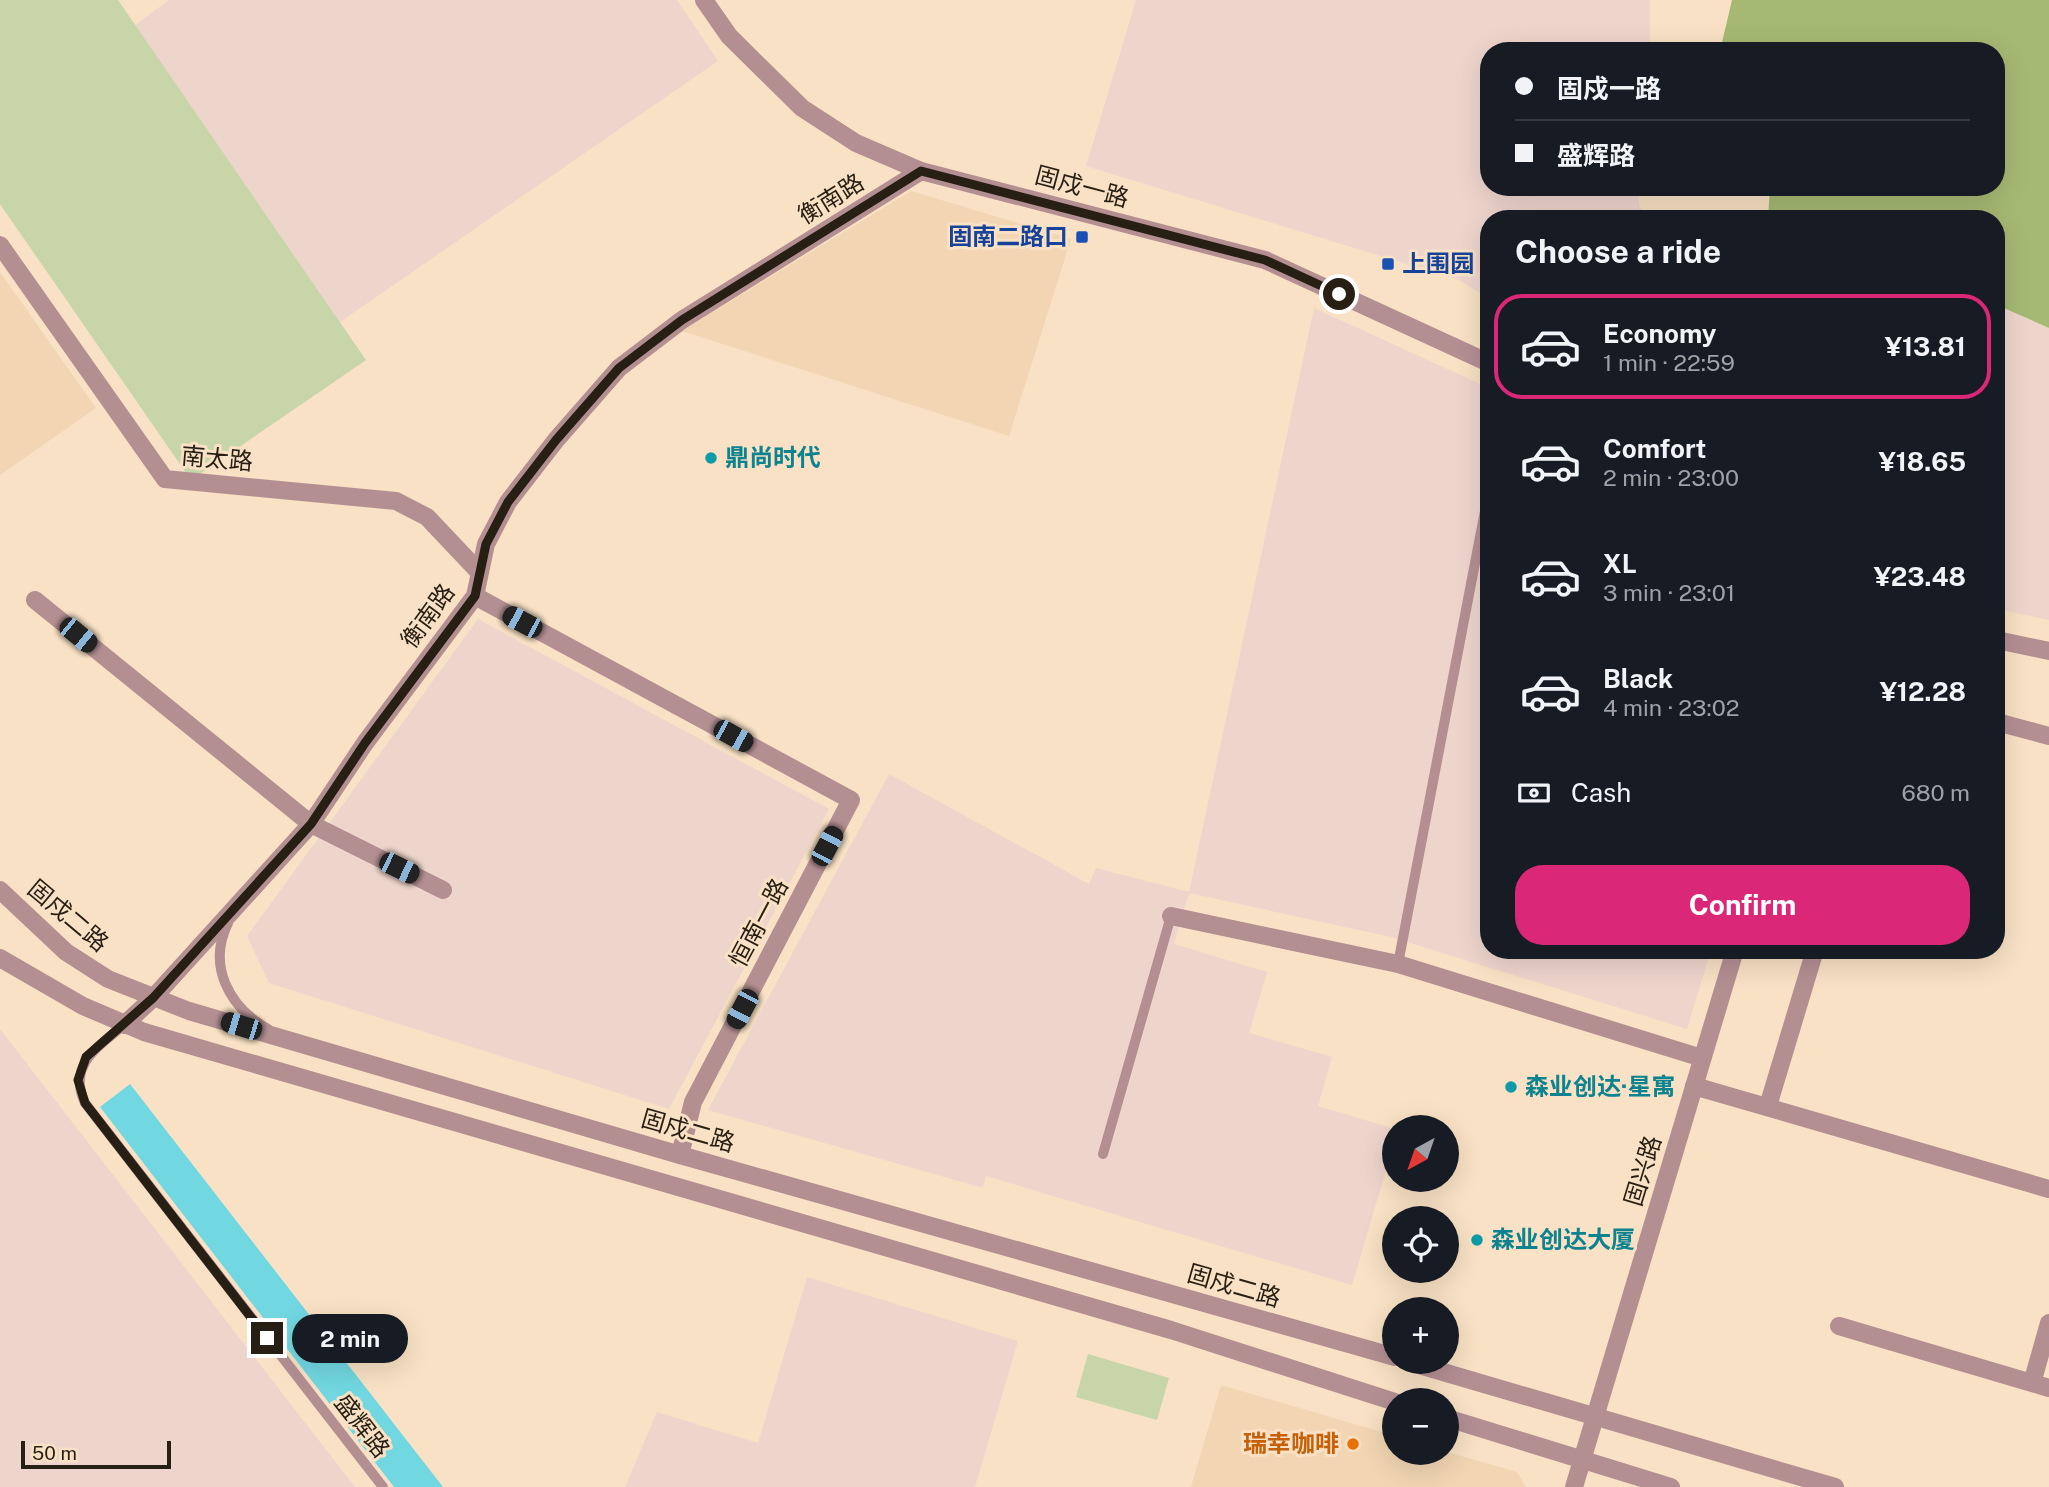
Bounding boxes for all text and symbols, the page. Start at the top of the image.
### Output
text: 固戍一路 [1557,73,1661,104]
text: 盛辉路 [1557,140,1635,171]
street label: 固戍一路 [1032,160,1132,212]
street label: 衡南路 [793,167,868,229]
place label: 固南二路口 [948,222,1068,250]
marker: 固南二路口 [1074,229,1090,245]
text: Choose a ride [1515,233,1721,270]
place label: 上围园 [1402,249,1474,277]
marker: 上围园 [1380,256,1396,272]
route start [1323,278,1355,310]
icon: car [1519,315,1582,378]
text: Economy [1603,318,1716,349]
text: ¥13.81 [1885,331,1966,362]
text: 1 min · 22:59 [1603,349,1735,376]
icon: car [1519,430,1582,493]
text: Comfort [1603,433,1706,464]
street label: 南太路 [180,441,254,475]
place label: 鼎尚时代 [725,443,821,471]
text: ¥18.65 [1879,446,1966,477]
marker: 鼎尚时代 [703,450,719,466]
text: 2 min · 23:00 [1603,464,1739,491]
icon: car [1519,545,1582,608]
text: XL [1603,548,1637,579]
text: ¥23.48 [1874,561,1966,592]
street label: 衡南路 [395,578,460,653]
text: 3 min · 23:01 [1603,579,1735,606]
car [499,603,546,641]
car [56,614,101,656]
icon: car [1519,660,1582,723]
text: Black [1603,663,1673,694]
text: ¥12.28 [1880,676,1966,707]
text: 4 min · 23:02 [1603,694,1740,721]
car [710,717,757,755]
icon: cash [1515,774,1553,812]
text: Cash [1571,777,1631,808]
text: 680 m [1902,779,1970,806]
car [808,823,847,869]
car [376,849,423,887]
button: Confirm [1515,865,1970,945]
street label: 固戍二路 [23,874,114,957]
street label: 恒南一路 [723,874,793,971]
car [723,986,762,1032]
car [218,1010,265,1042]
place label: 森业创达·星寓 [1525,1072,1675,1100]
marker: 森业创达·星寓 [1503,1079,1519,1095]
street label: 固戍二路 [638,1103,738,1157]
north arrow [1382,1115,1460,1192]
map controls [1382,1115,1459,1465]
street label: 固兴路 [1618,1132,1666,1209]
button: locate [1382,1206,1459,1283]
place label: 森业创达大厦 [1491,1225,1635,1253]
marker: 森业创达大厦 [1469,1232,1485,1248]
street label: 固戍二路 [1184,1258,1284,1312]
button: + [1382,1297,1459,1374]
callout: 2 min [292,1314,407,1362]
route end [251,1322,283,1354]
text: 2 min [320,1325,380,1352]
street label: 盛辉路 [330,1388,396,1462]
button: − [1382,1388,1459,1465]
place label: 瑞幸咖啡 [1243,1429,1339,1457]
marker: 瑞幸咖啡 [1345,1436,1361,1452]
scale bar [21,1438,172,1470]
text: 50 m [32,1442,77,1464]

